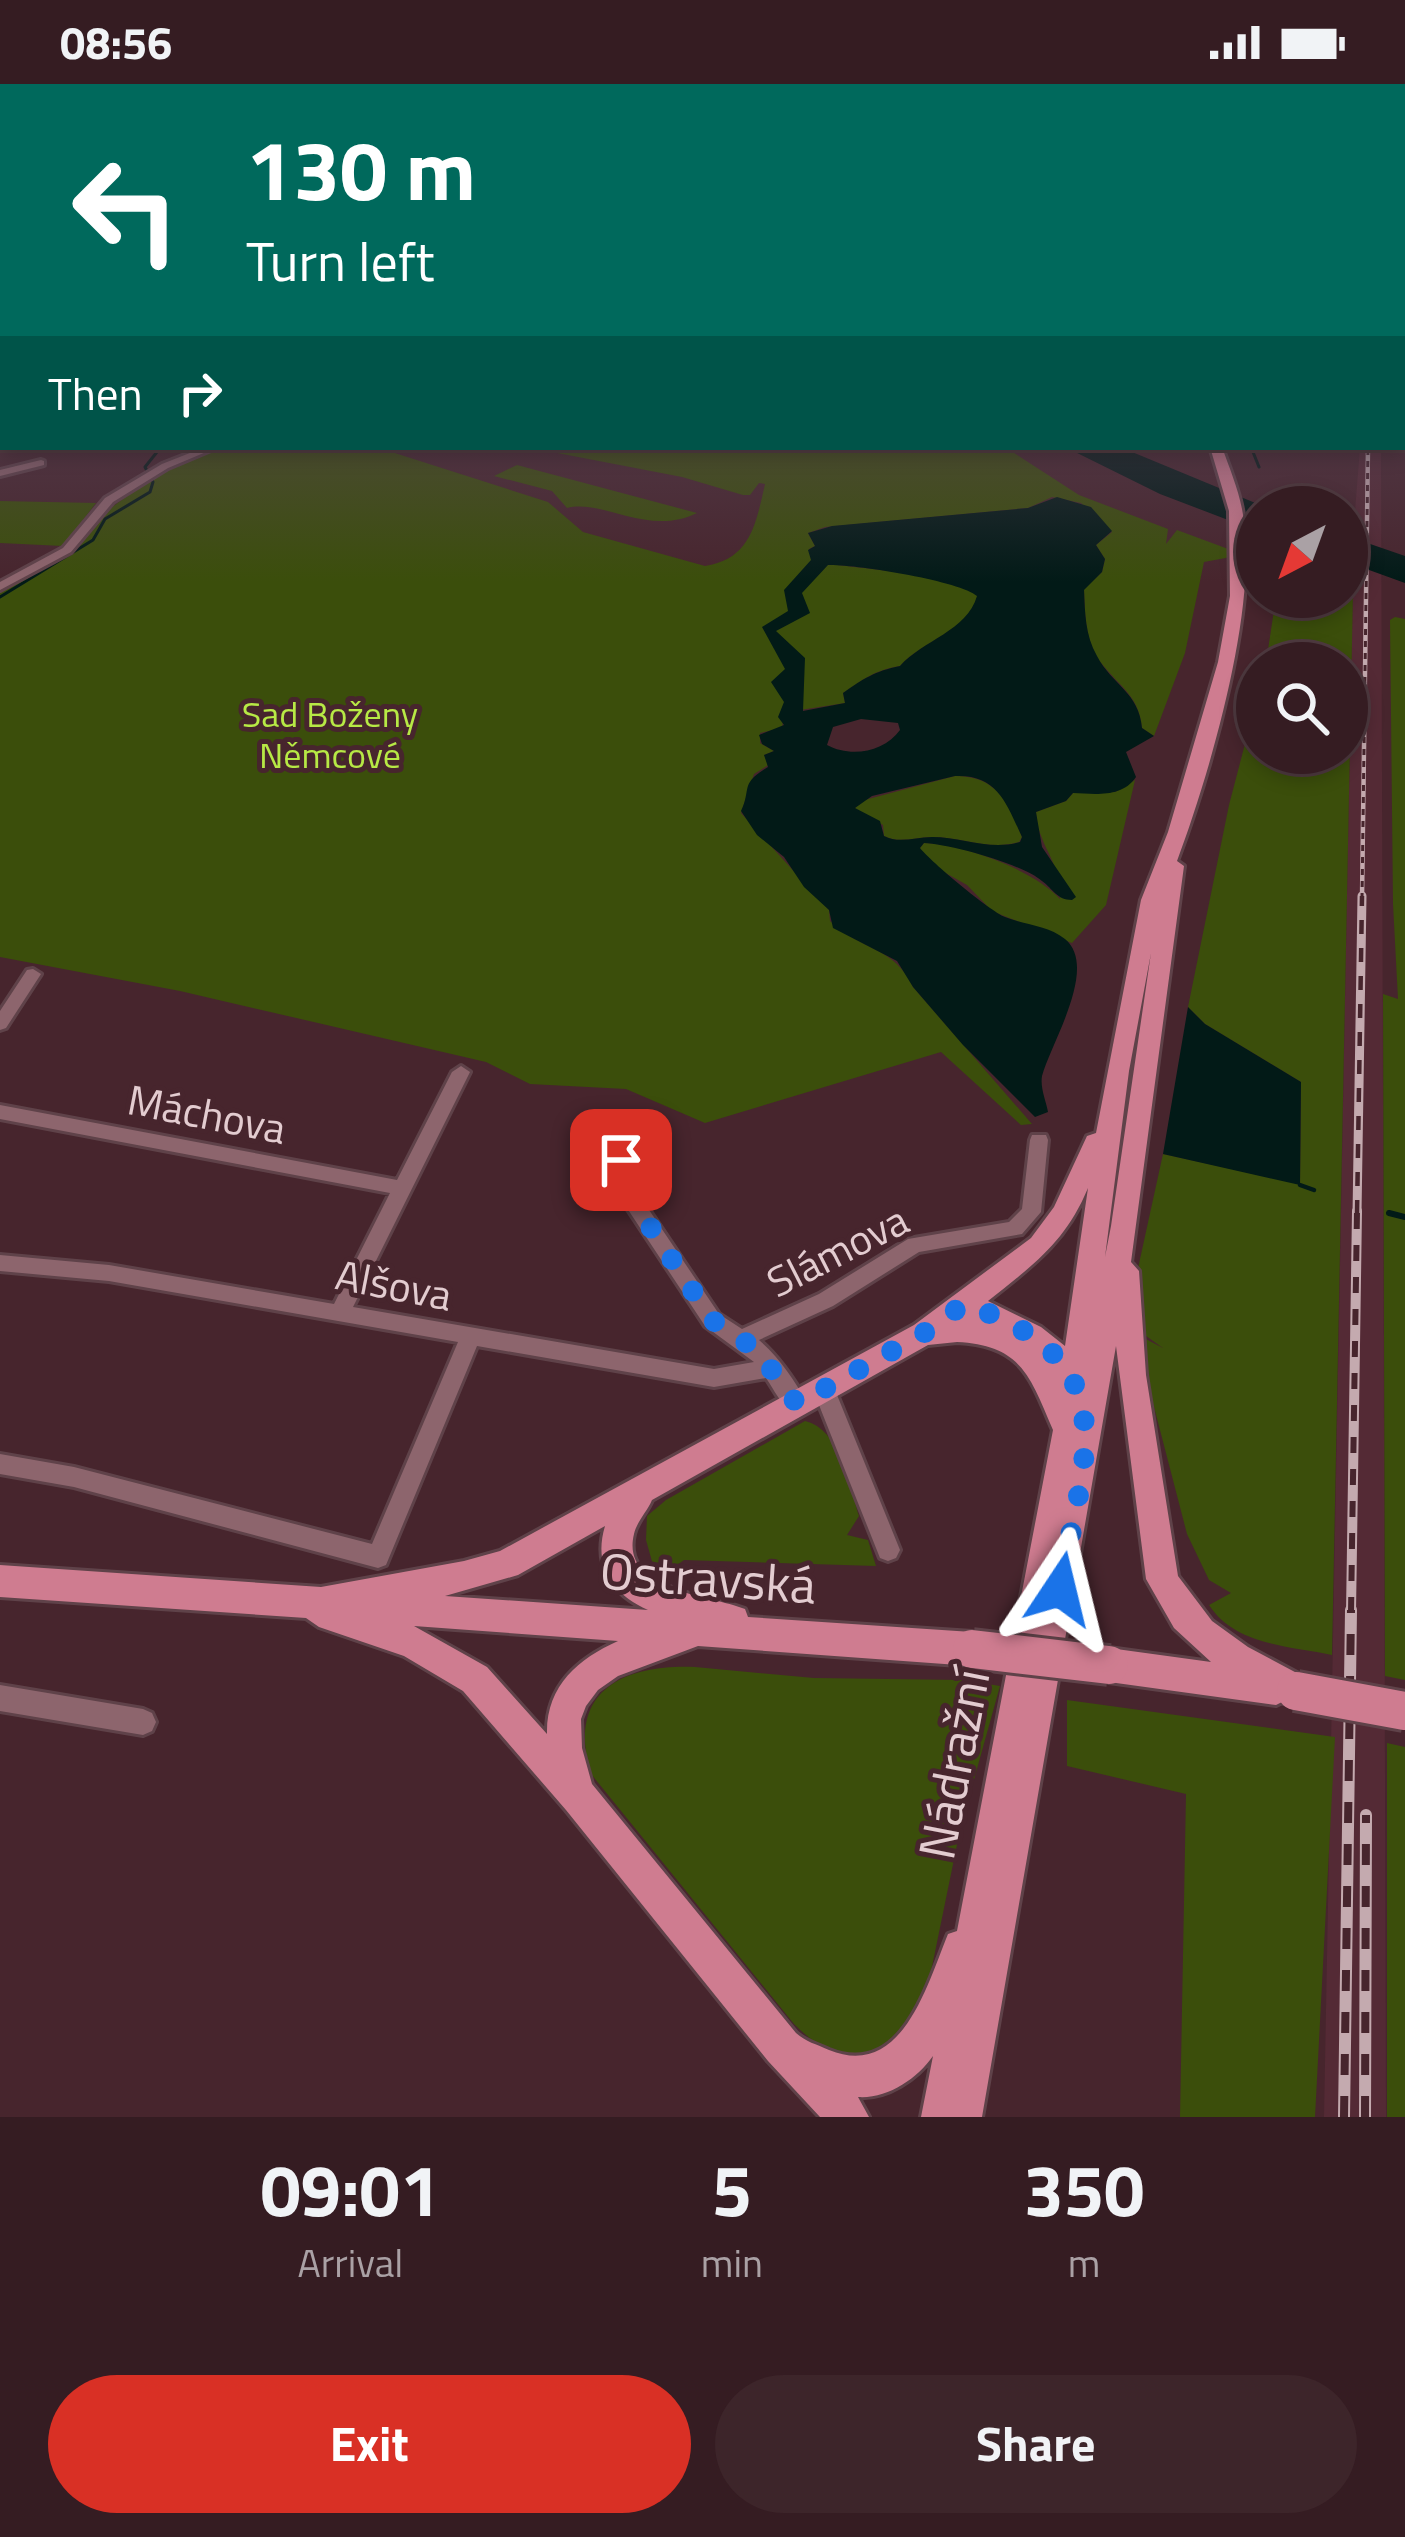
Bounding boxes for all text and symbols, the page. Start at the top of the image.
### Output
text: 08:56 [60,8,172,76]
text: 130 m [246,105,476,233]
icon: left [48,132,204,288]
text: Turn left [246,220,435,302]
text: Then [48,359,143,427]
icon: right [167,360,233,426]
north arrow [1236,486,1368,618]
map controls [1236,486,1368,774]
button: search [1236,642,1368,774]
park label: Sad Boženy Němcové [242,686,418,782]
street label: Máchova [122,1066,292,1160]
pin [570,1109,672,1211]
icon: arrive [588,1127,654,1193]
street label: Slámova [755,1187,919,1313]
street label: Alšova [330,1241,458,1327]
position arrow [997,1526,1123,1652]
street label: Ostravská [598,1531,818,1623]
street label: Nádražní [896,1659,1010,1866]
text: 09:01 [261,2134,440,2244]
text: 5 [712,2134,752,2244]
text: 350 [1023,2134,1144,2244]
text: Arrival [298,2233,403,2292]
text: min [701,2233,763,2292]
text: m [1068,2233,1100,2292]
button: Exit [48,2375,691,2513]
button: Share [715,2375,1357,2513]

